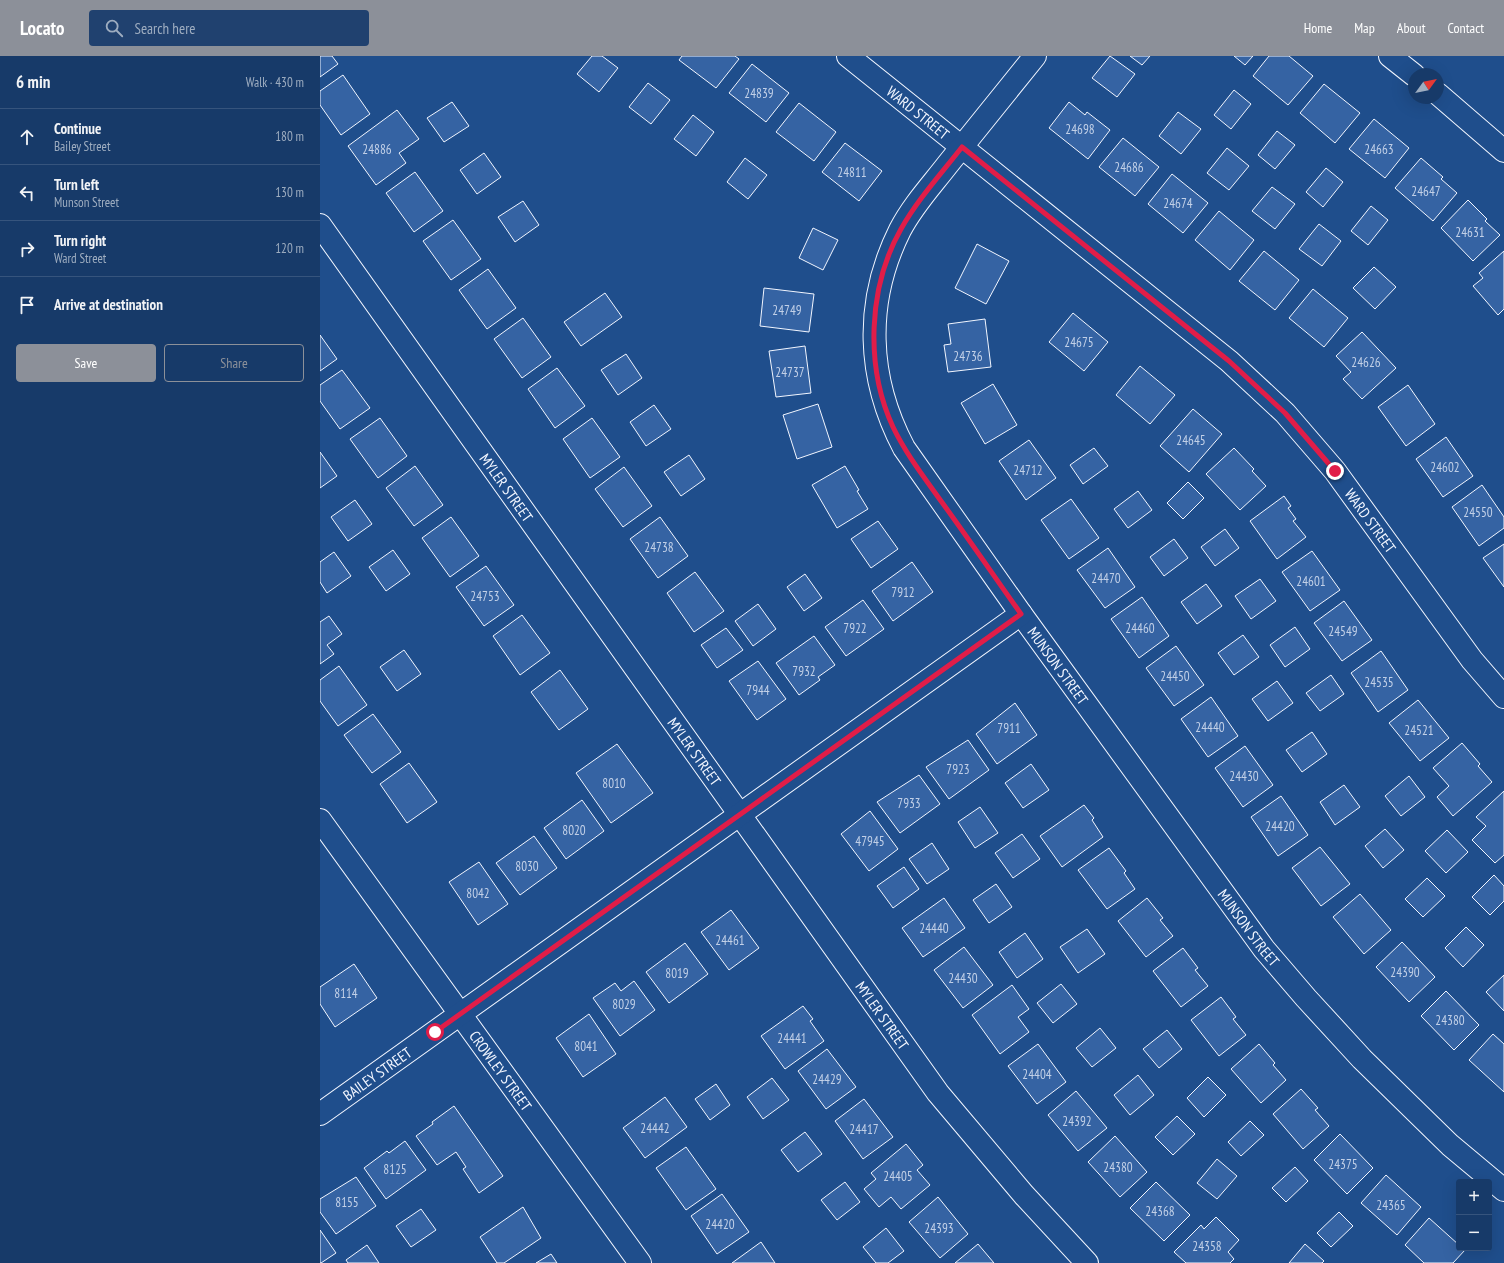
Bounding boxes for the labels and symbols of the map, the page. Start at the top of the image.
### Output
north arrow [1408,68,1444,104]
street label: WARD STREET [883,81,954,143]
house number: 24839 [744,85,774,102]
house number: 24698 [1065,121,1095,138]
house number: 24886 [362,141,392,158]
house number: 24663 [1364,141,1394,158]
house number: 24686 [1114,159,1144,176]
house number: 24811 [837,164,867,181]
house number: 24647 [1411,183,1441,200]
house number: 24674 [1163,195,1193,212]
house number: 24631 [1455,224,1485,241]
house number: 24749 [772,302,802,319]
house number: 24675 [1064,334,1094,351]
house number: 24736 [953,348,983,365]
house number: 24626 [1351,354,1381,371]
house number: 24737 [775,364,805,381]
house number: 24645 [1176,432,1206,449]
street label: MYLER STREET [476,449,538,525]
house number: 24602 [1430,459,1460,476]
house number: 24712 [1013,462,1043,479]
route end [1326,462,1344,480]
street label: WARD STREET [1341,484,1401,557]
house number: 24550 [1463,504,1493,521]
house number: 24738 [644,539,674,556]
house number: 24470 [1091,570,1121,587]
house number: 24601 [1296,573,1326,590]
house number: 7912 [891,584,915,601]
house number: 24753 [470,588,500,605]
house number: 7922 [843,620,867,637]
house number: 24460 [1125,620,1155,637]
street label: MUNSON STREET [1024,623,1093,708]
house number: 24549 [1328,623,1358,640]
house number: 7932 [792,663,816,680]
house number: 24450 [1160,668,1190,685]
house number: 24535 [1364,674,1394,691]
house number: 7944 [746,682,770,699]
street label: MYLER STREET [664,713,726,789]
house number: 24440 [1195,719,1225,736]
house number: 7911 [997,720,1021,737]
house number: 24521 [1404,722,1434,739]
house number: 7923 [946,761,970,778]
house number: 24430 [1229,768,1259,785]
house number: 8010 [602,775,626,792]
house number: 7933 [897,795,921,812]
house number: 24420 [1265,818,1295,835]
house number: 8020 [562,822,586,839]
house number: 47945 [855,833,885,850]
house number: 8030 [515,858,539,875]
house number: 8042 [466,885,490,902]
street label: MUNSON STREET [1214,885,1284,970]
house number: 24440 [919,920,949,937]
house number: 24461 [715,932,745,949]
house number: 24390 [1390,964,1420,981]
house number: 8019 [665,965,689,982]
house number: 24430 [948,970,978,987]
street label: MYLER STREET [852,977,914,1053]
house number: 8114 [334,985,358,1002]
house number: 8029 [612,996,636,1013]
house number: 24380 [1435,1012,1465,1029]
route start [426,1023,444,1041]
street label: CROWLEY STREET [466,1027,536,1114]
house number: 24441 [777,1030,807,1047]
house number: 8041 [574,1038,598,1055]
street label: BAILEY STREET [339,1042,415,1104]
house number: 24404 [1022,1066,1052,1083]
house number: 24429 [812,1071,842,1088]
house number: 24392 [1062,1113,1092,1130]
house number: 24442 [640,1120,670,1137]
house number: 24417 [849,1121,879,1138]
house number: 24375 [1328,1156,1358,1173]
house number: 24380 [1103,1159,1133,1176]
house number: 8125 [383,1161,407,1178]
house number: 24405 [883,1168,913,1185]
house number: 8155 [335,1194,359,1211]
house number: 24365 [1376,1197,1406,1214]
house number: 24368 [1145,1203,1175,1220]
house number: 24420 [705,1216,735,1233]
house number: 24393 [924,1220,954,1237]
house number: 24358 [1192,1238,1222,1255]

